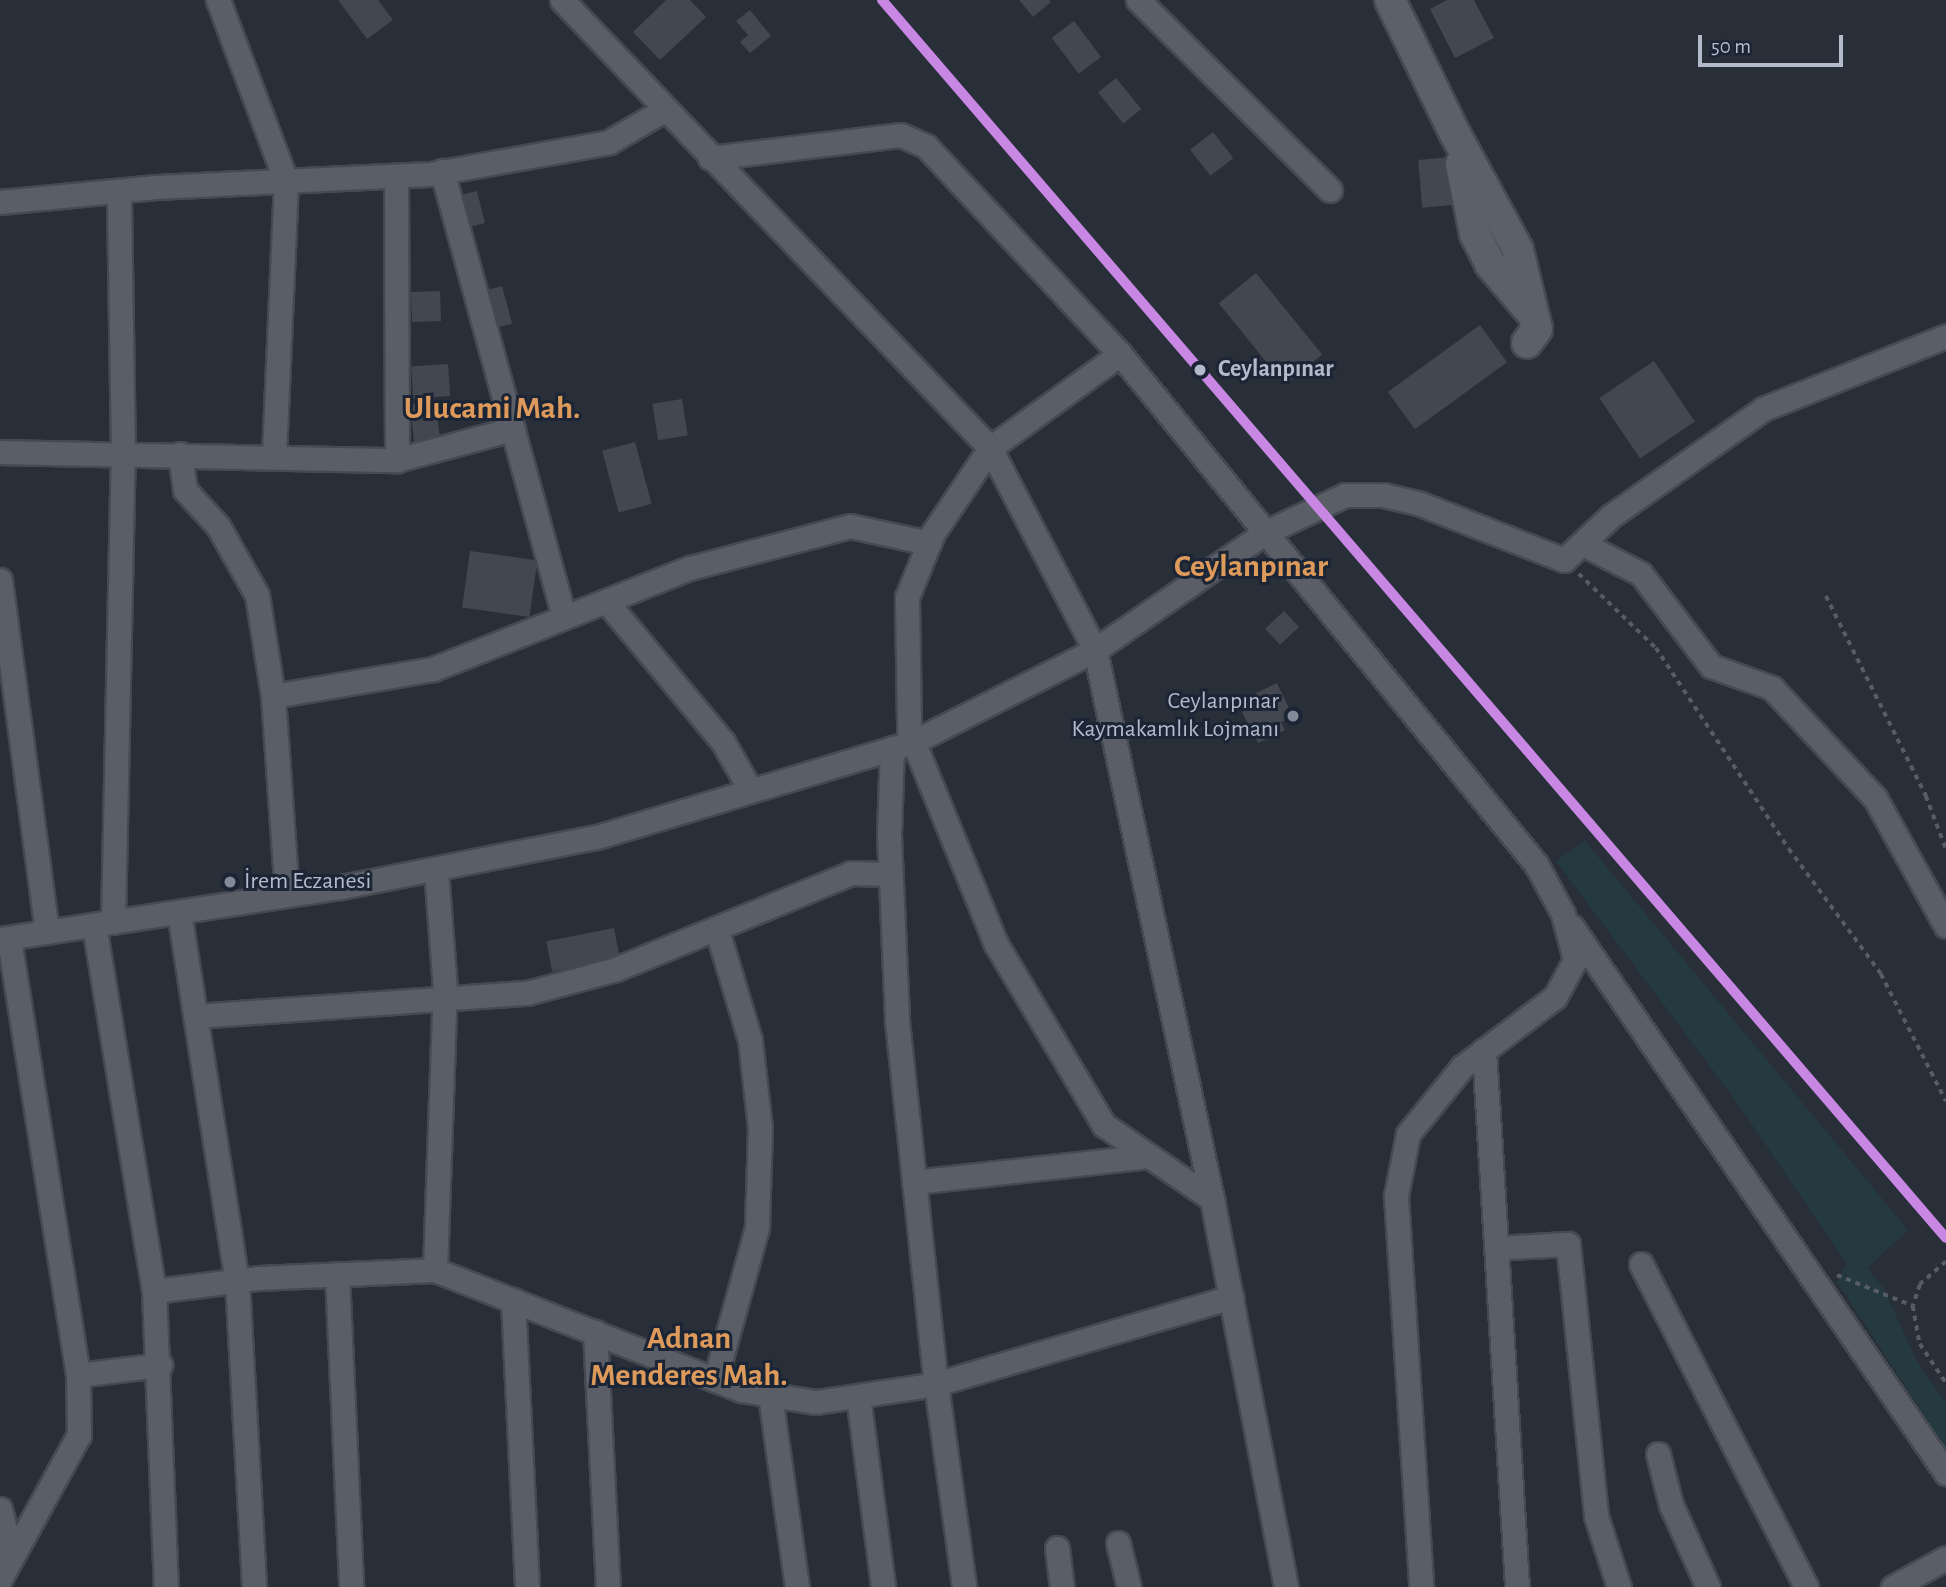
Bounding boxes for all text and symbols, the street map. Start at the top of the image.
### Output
scale bar [1701,21,1846,65]
text: 50 m [1711,36,1751,57]
place label: Ceylanpınar [1218,356,1334,384]
marker: Ceylanpınar [1189,359,1211,381]
district label: Ulucami Mah. [404,389,580,427]
district label: Ceylanpınar [1174,547,1328,585]
place label: Ceylanpınar Kaymakamlık Lojmanı [1072,688,1279,744]
marker: Ceylanpınar Kaymakamlık Lojmanı [1285,708,1301,724]
place label: İrem Eczanesi [244,868,371,896]
marker: İrem Eczanesi [222,874,238,890]
district label: Adnan Menderes Mah. [590,1320,788,1395]

